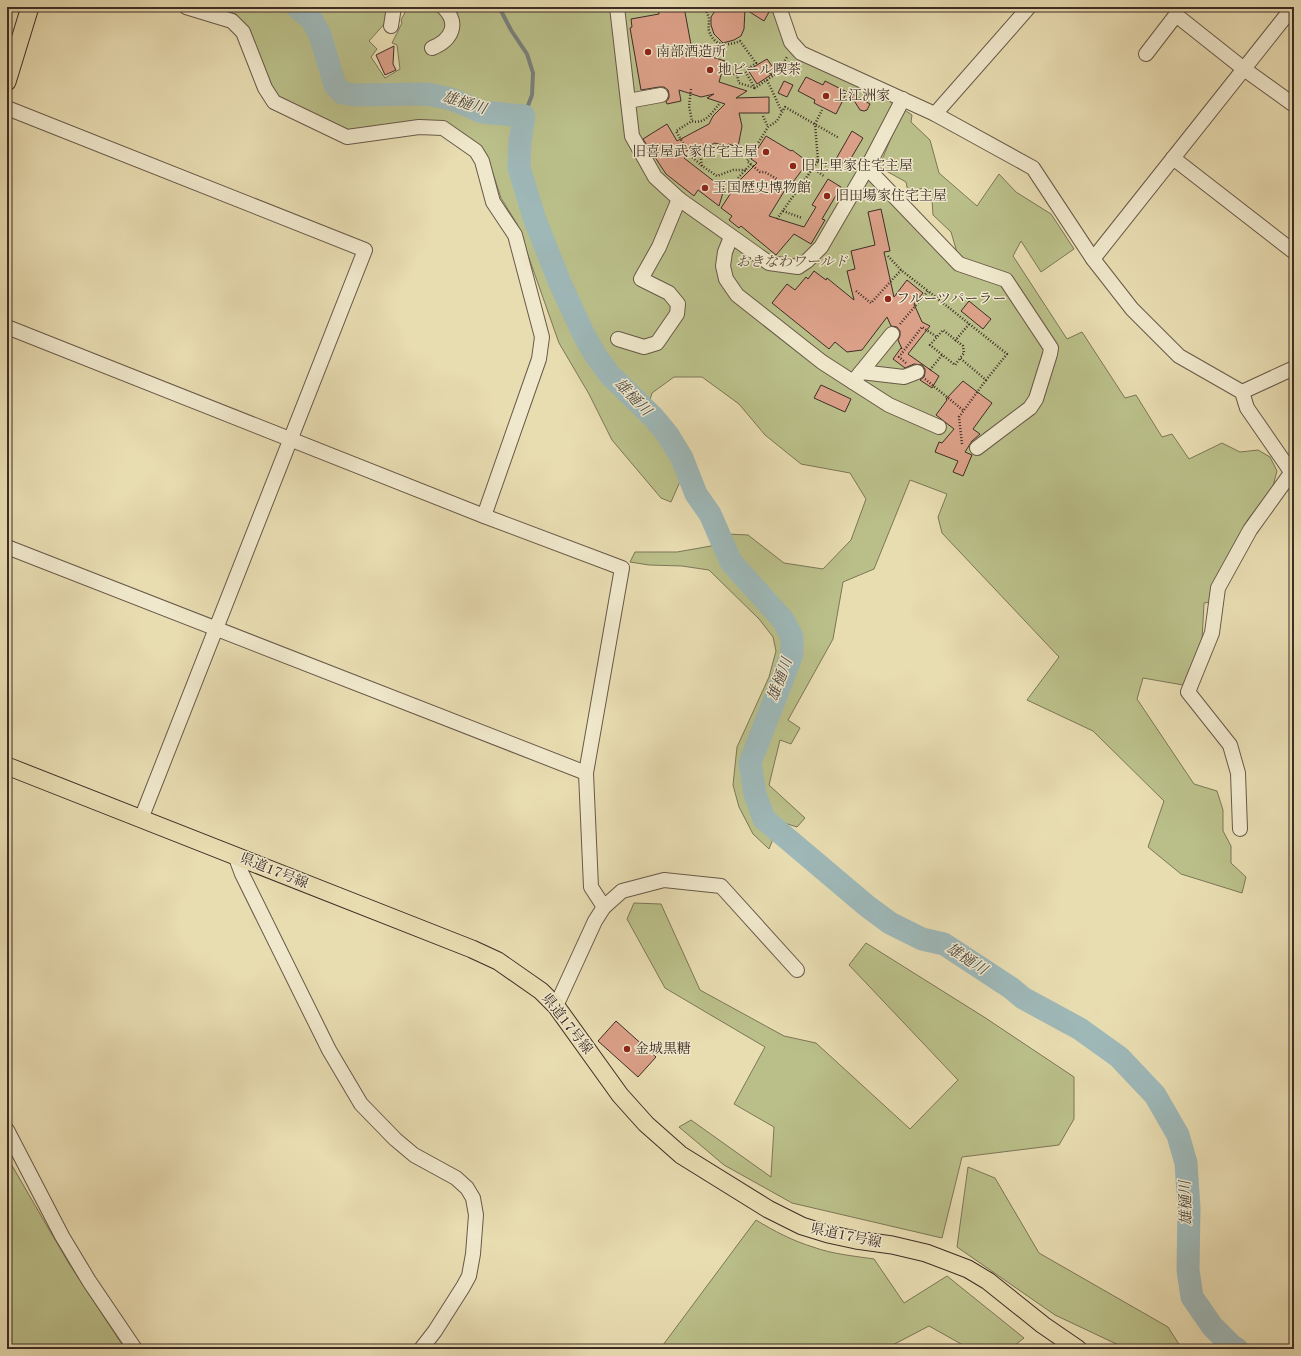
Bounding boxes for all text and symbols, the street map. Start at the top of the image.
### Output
place label: 南部酒造所 [656,44,726,59]
marker: 南部酒造所 [643,47,653,57]
place label: 地ビール喫茶 [718,62,801,77]
marker: 地ビール喫茶 [705,65,715,75]
water label: 雄樋川 [440,88,490,118]
place label: 上江洲家 [834,88,890,103]
marker: 上江洲家 [821,91,831,101]
place label: 旧喜屋武家住宅主屋 [632,144,758,159]
marker: 旧喜屋武家住宅主屋 [761,147,771,157]
place label: 旧上里家住宅主屋 [801,158,913,173]
marker: 旧上里家住宅主屋 [788,161,798,171]
place label: 王国歴史博物館 [713,180,811,195]
marker: 王国歴史博物館 [700,183,710,193]
place label: 旧田場家住宅主屋 [835,188,947,203]
marker: 旧田場家住宅主屋 [822,191,832,201]
park label: おきなわワールド [736,254,849,269]
place label: フルーツパーラー [896,292,1007,306]
marker: フルーツパーラー [883,294,893,304]
water label: 雄樋川 [611,375,656,421]
water label: 雄樋川 [764,654,796,704]
street label: 県道17号線 [238,850,310,891]
water label: 雄樋川 [943,940,992,980]
street label: 県道17号線 [539,991,596,1057]
place label: 金城黒糖 [635,1041,691,1056]
marker: 金城黒糖 [622,1044,632,1054]
water label: 雄樋川 [1177,1178,1195,1226]
street label: 県道17号線 [809,1221,883,1250]

